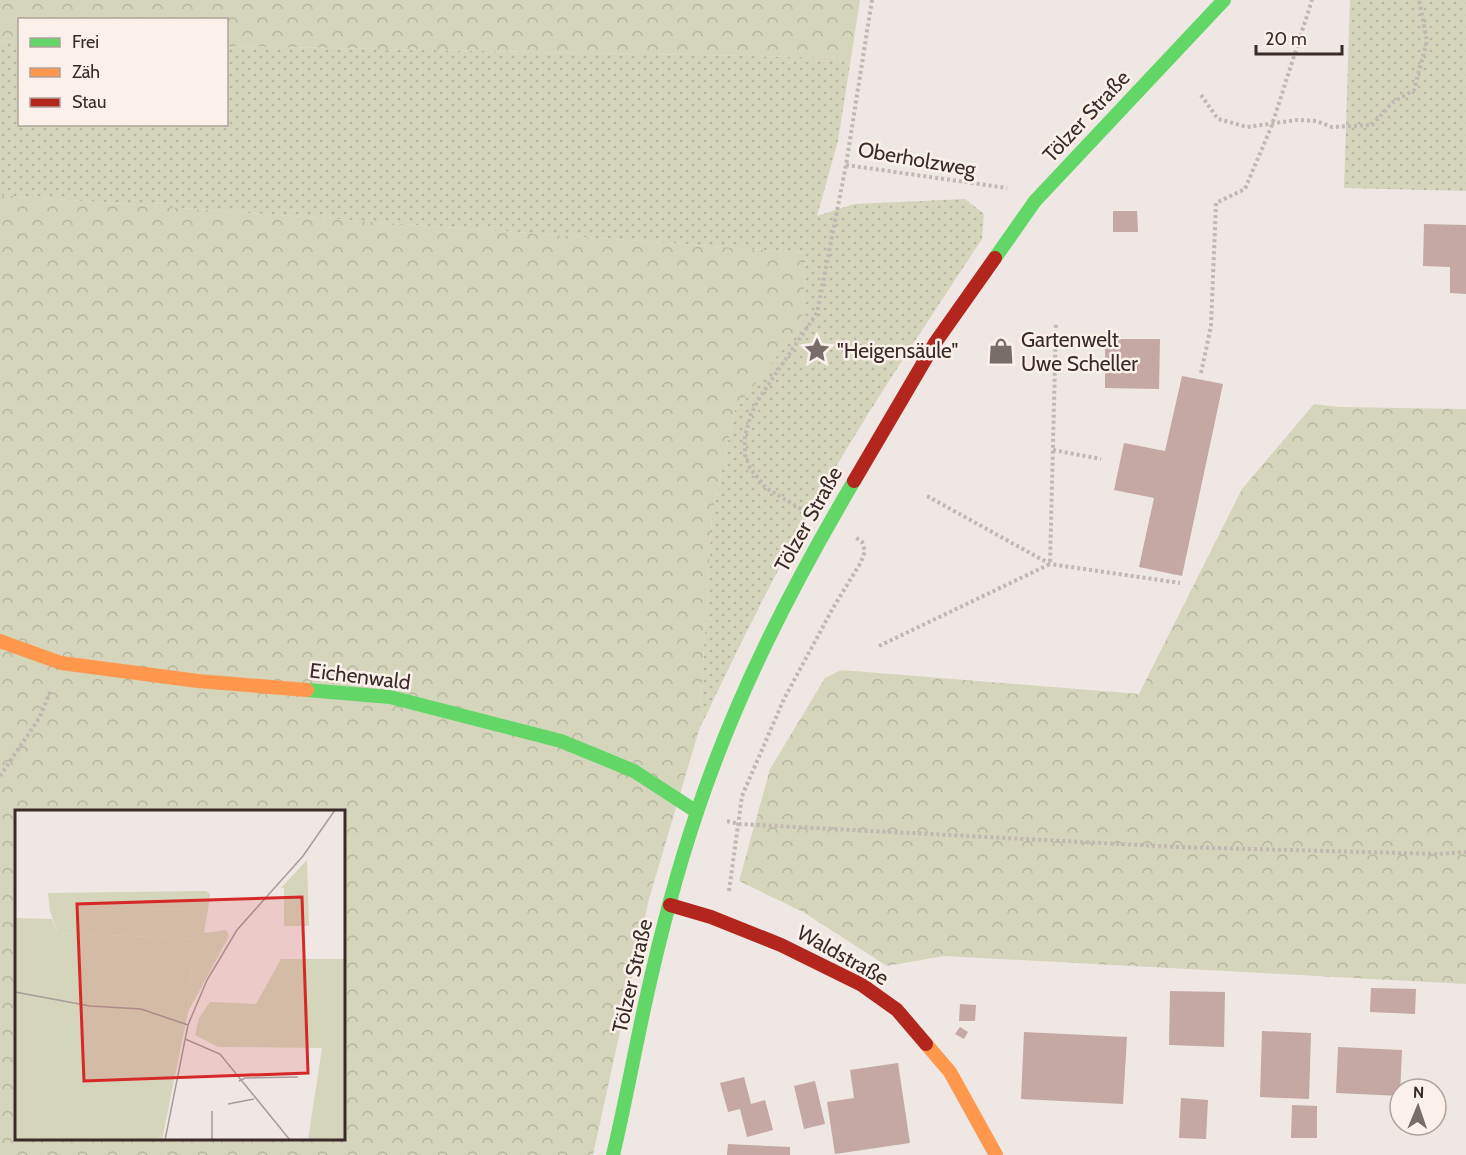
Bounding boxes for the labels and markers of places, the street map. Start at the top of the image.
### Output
place label: Gartenwelt Uwe Scheller [1021,327,1138,376]
place icon: "Heigensäule" [802,335,832,365]
shop icon: Gartenwelt Uwe Scheller [986,336,1016,366]
place label: "Heigensäule" [837,338,958,363]

